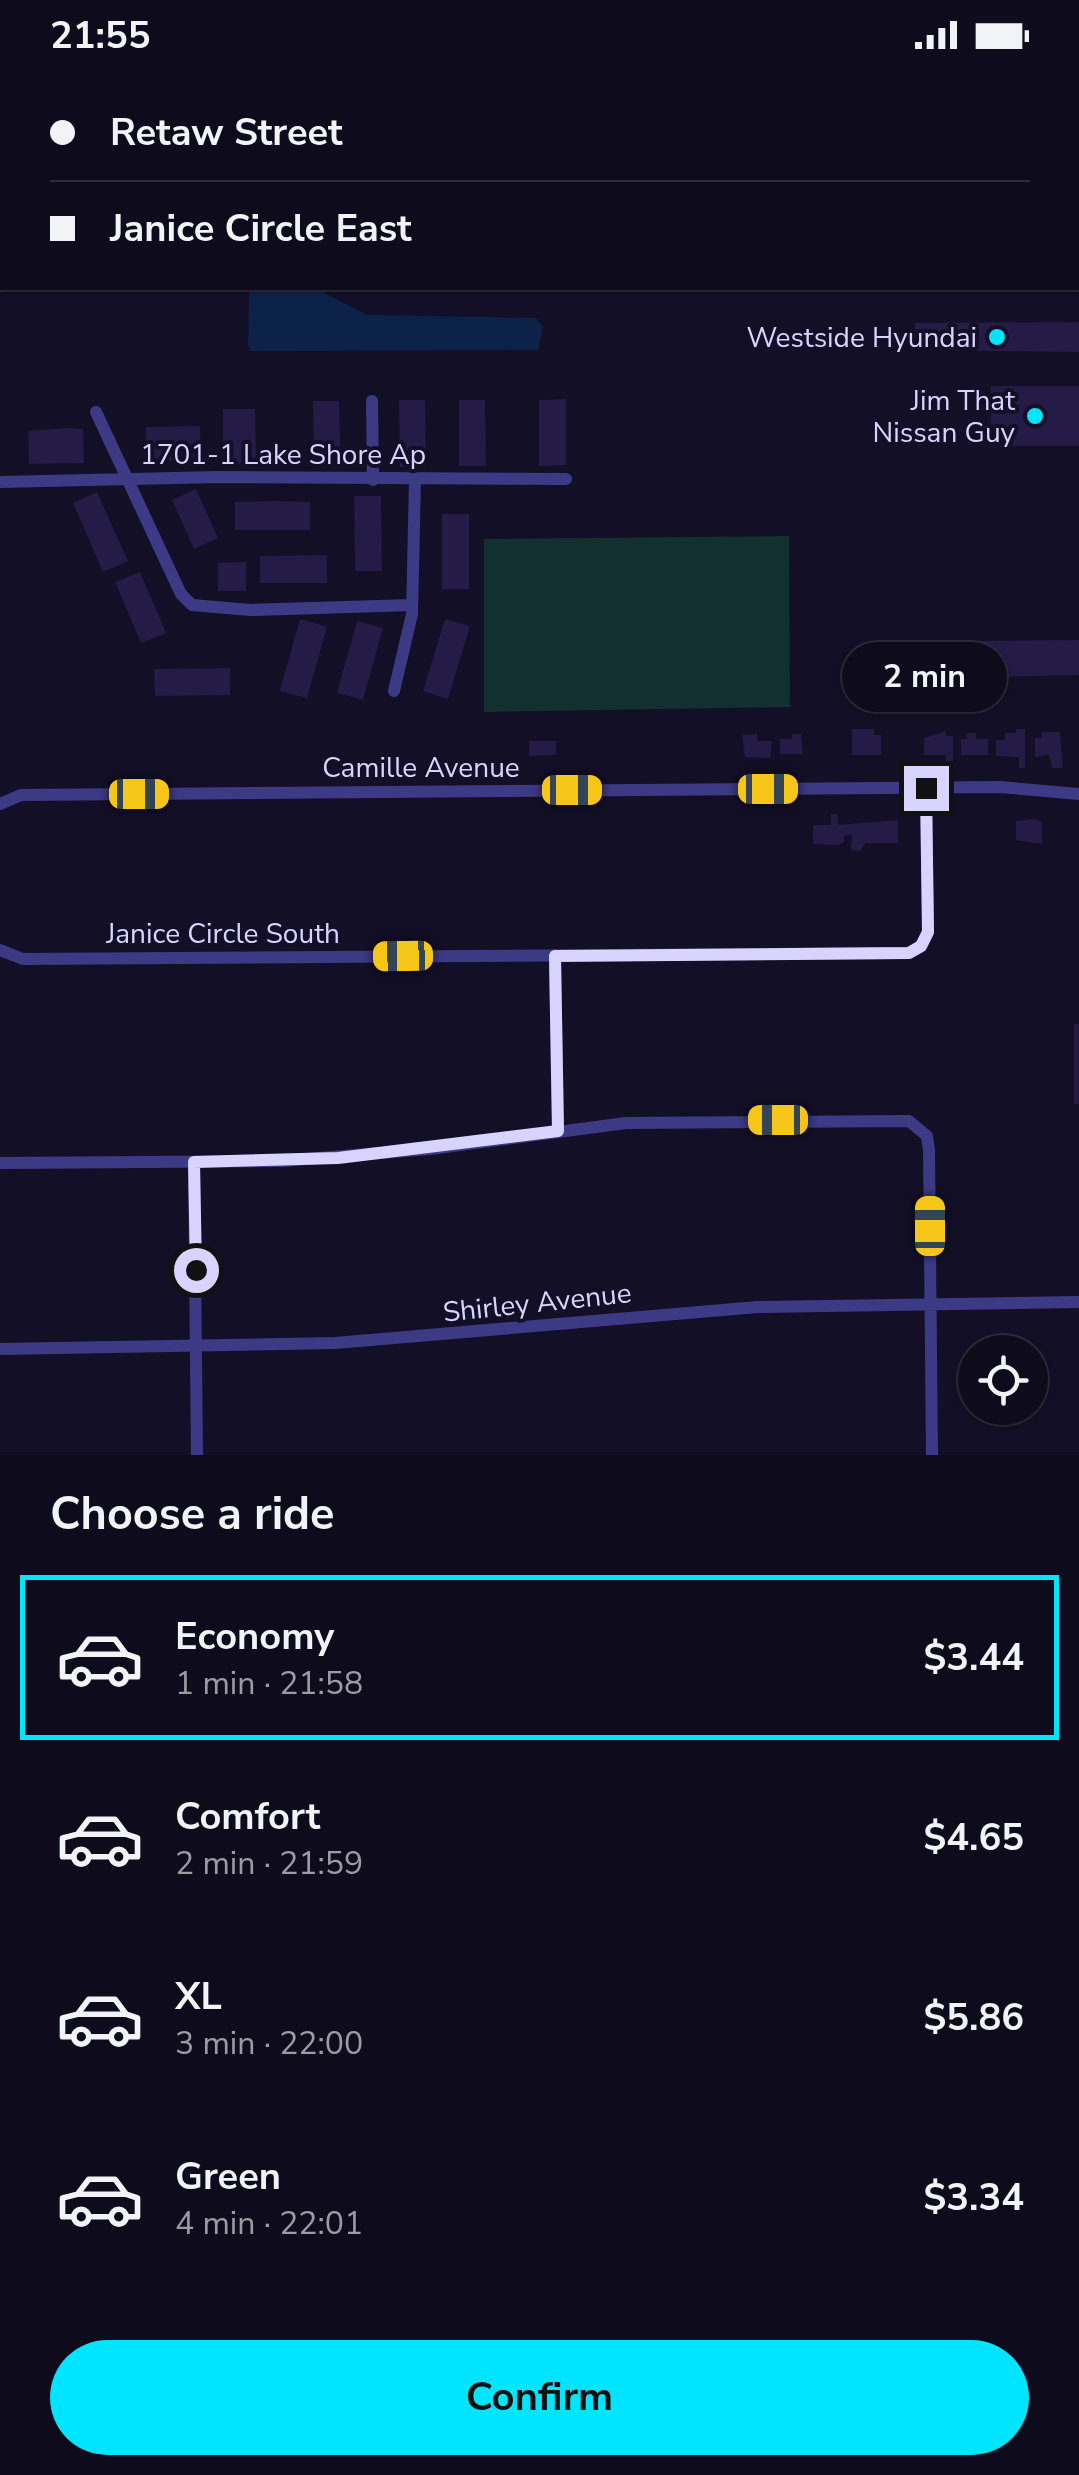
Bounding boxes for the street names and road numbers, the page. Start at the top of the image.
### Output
street label: 1701-1 Lake Shore Ap [140,436,426,474]
street label: Camille Avenue [322,749,520,787]
street label: Janice Circle South [105,915,340,953]
street label: Shirley Avenue [441,1274,633,1332]

